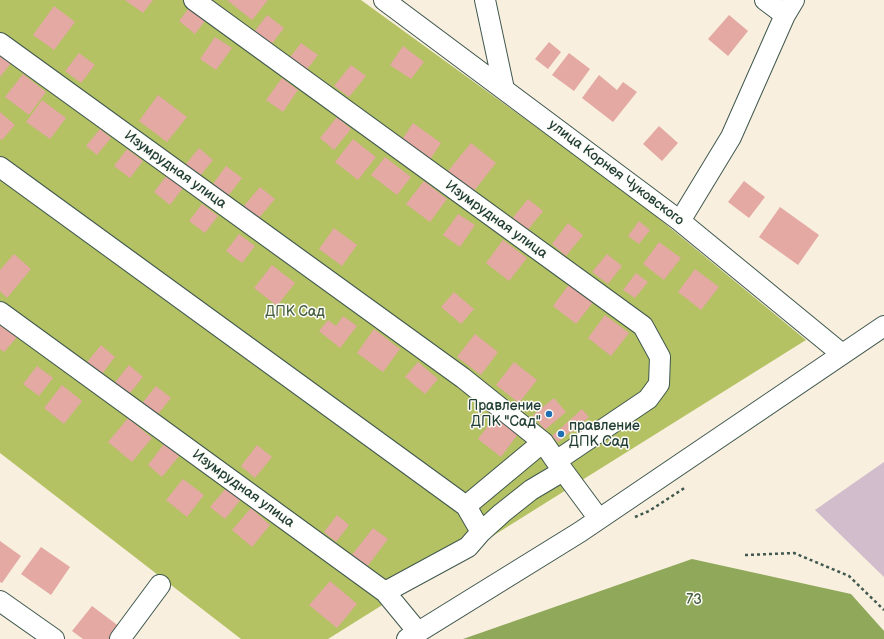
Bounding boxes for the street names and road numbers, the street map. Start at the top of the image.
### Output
street label: улица Корнея Чуковского [545,117,687,229]
street label: Изумрудная улица [121,127,229,213]
street label: Изумрудная улица [442,177,550,263]
street label: Изумрудная улица [189,446,297,532]

